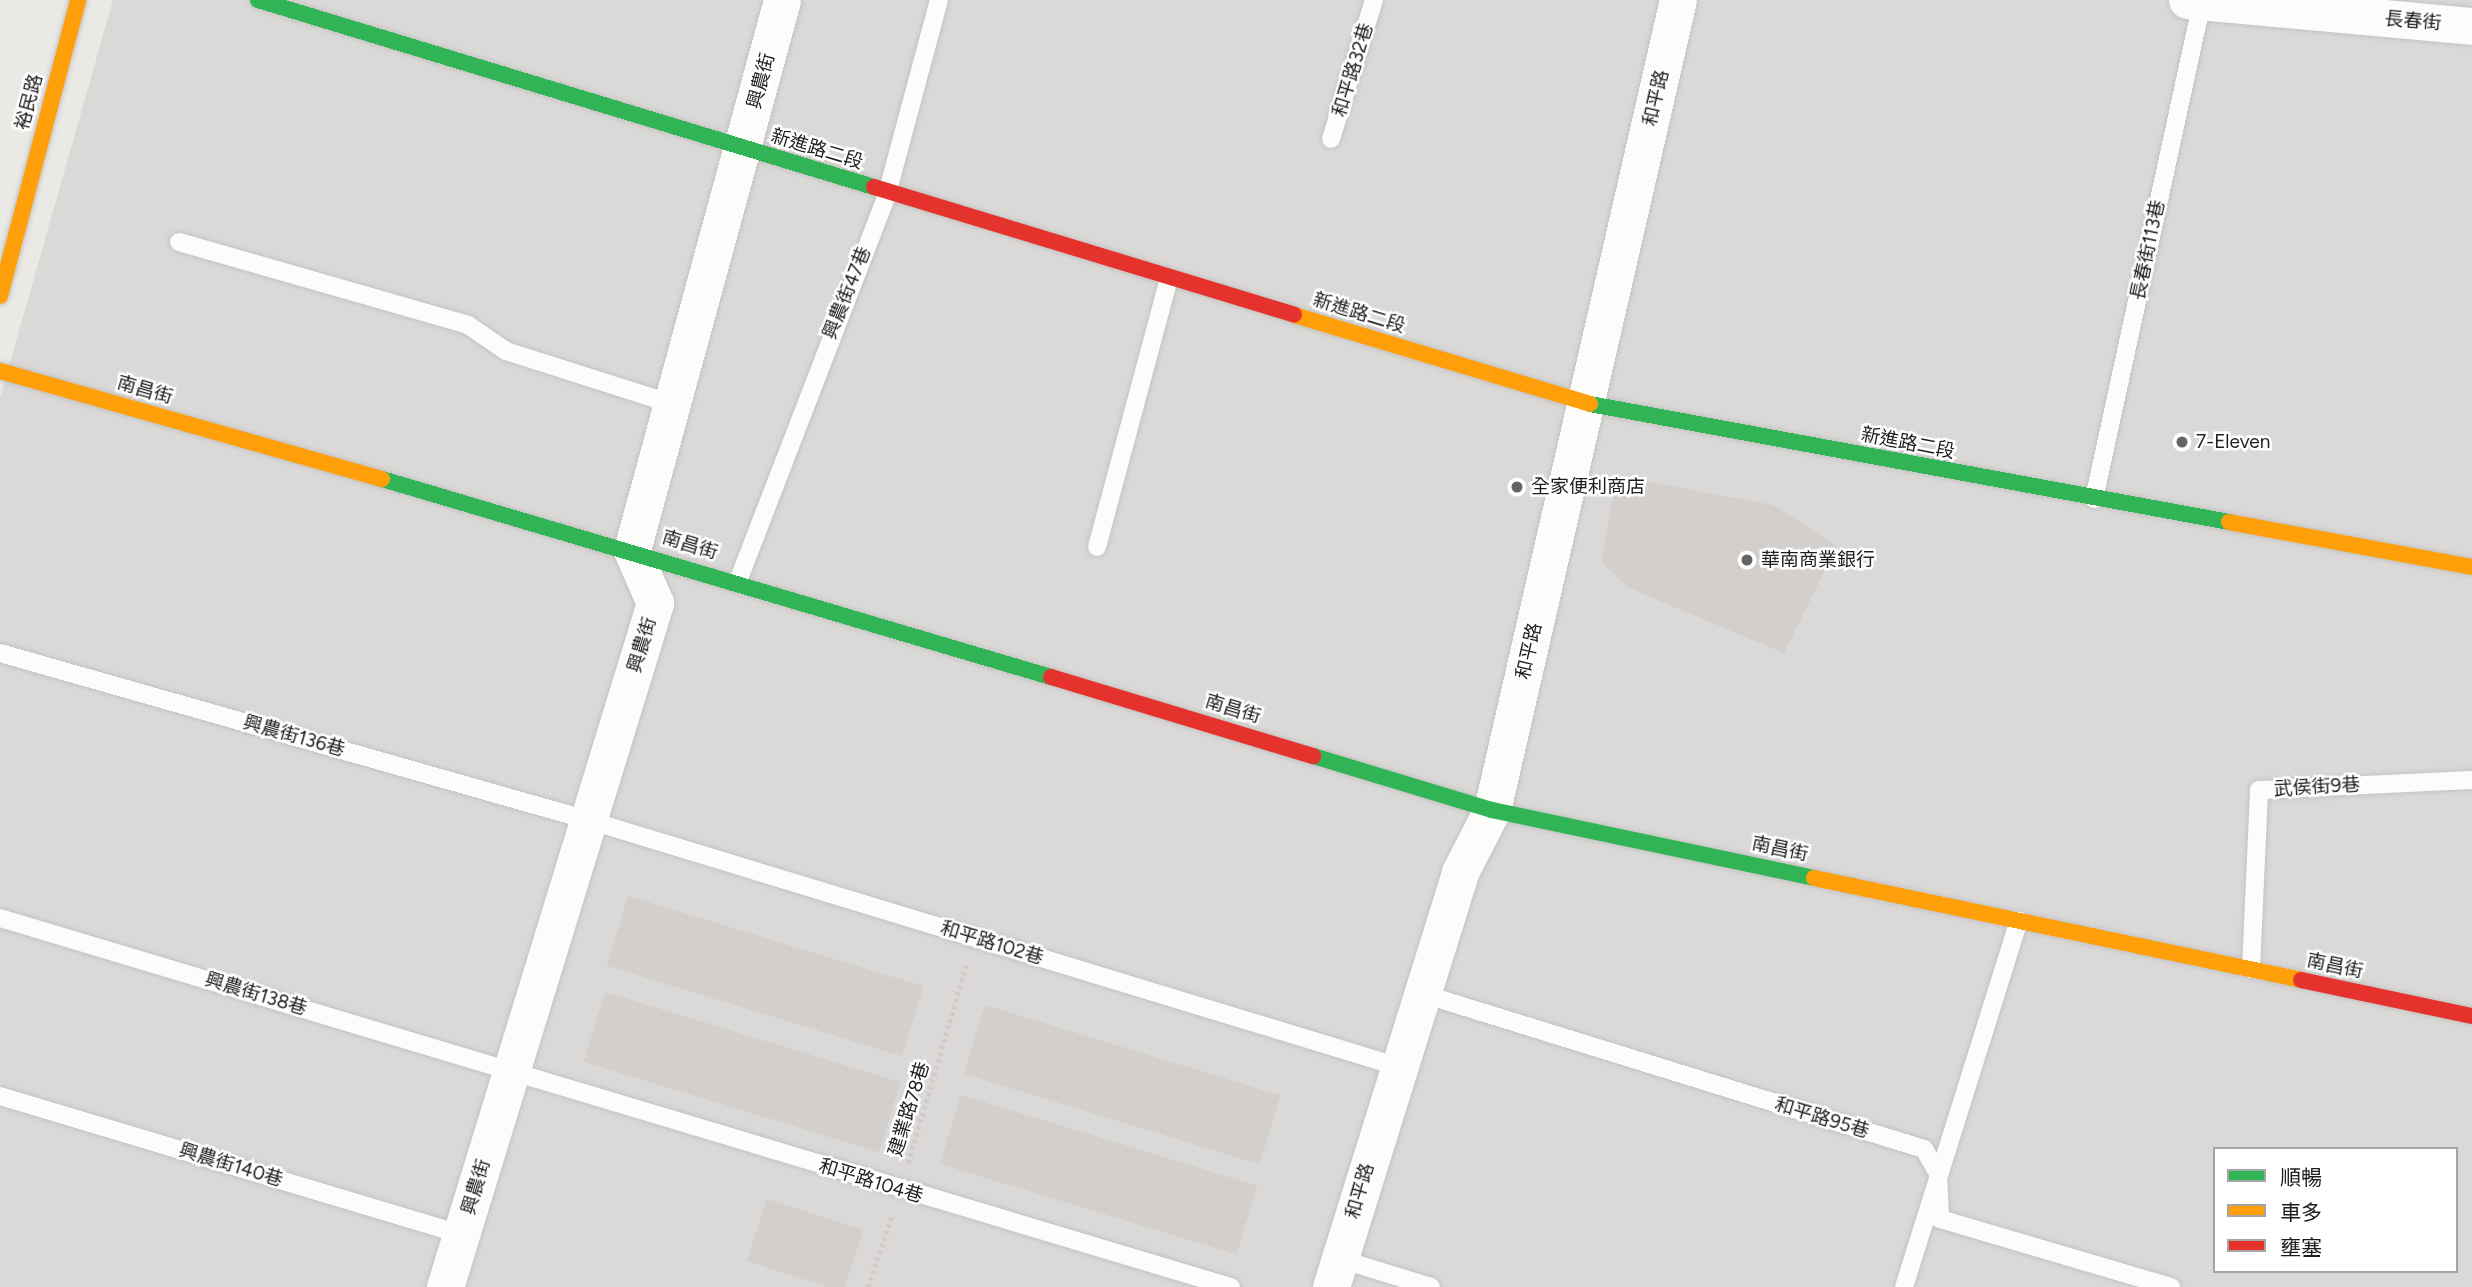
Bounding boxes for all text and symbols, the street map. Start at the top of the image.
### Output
street label: 長春街 [2384,7,2442,35]
street label: 和平路32巷 [1328,20,1378,120]
street label: 興農街 [743,51,779,111]
street label: 和平路 [1638,68,1674,128]
street label: 裕民路 [11,72,47,132]
street label: 新進路二段 [768,124,866,174]
street label: 長春街113巷 [2126,198,2170,302]
street label: 興農街47巷 [818,243,876,343]
street label: 新進路二段 [1310,288,1408,338]
street label: 南昌街 [114,371,176,409]
street label: 新進路二段 [1859,423,1957,463]
place label: 7-Eleven [2196,431,2270,453]
marker: 7-Eleven [2174,434,2190,450]
place label: 全家便利商店 [1531,476,1645,498]
marker: 全家便利商店 [1509,479,1525,495]
street label: 南昌街 [659,526,721,564]
place label: 華南商業銀行 [1761,549,1875,571]
marker: 華南商業銀行 [1739,552,1755,568]
street label: 興農街 [623,614,661,676]
street label: 和平路 [1511,621,1547,681]
street label: 南昌街 [1202,690,1264,728]
street label: 興農街136巷 [240,711,348,761]
street label: 武侯街9巷 [2273,773,2361,801]
street label: 南昌街 [1750,832,1810,866]
street label: 和平路102巷 [938,917,1046,969]
street label: 南昌街 [2305,949,2365,983]
street label: 興農街138巷 [202,968,310,1020]
street label: 建業路78巷 [884,1059,934,1159]
street label: 和平路95巷 [1772,1093,1872,1143]
street label: 興農街140巷 [176,1138,286,1192]
legend [2213,1147,2458,1273]
street label: 和平路104巷 [816,1154,926,1208]
street label: 興農街 [457,1156,495,1218]
street label: 和平路 [1341,1160,1379,1222]
text: 順暢 [2280,1165,2322,1190]
text: 車多 [2280,1200,2322,1225]
text: 壅塞 [2280,1235,2322,1260]

